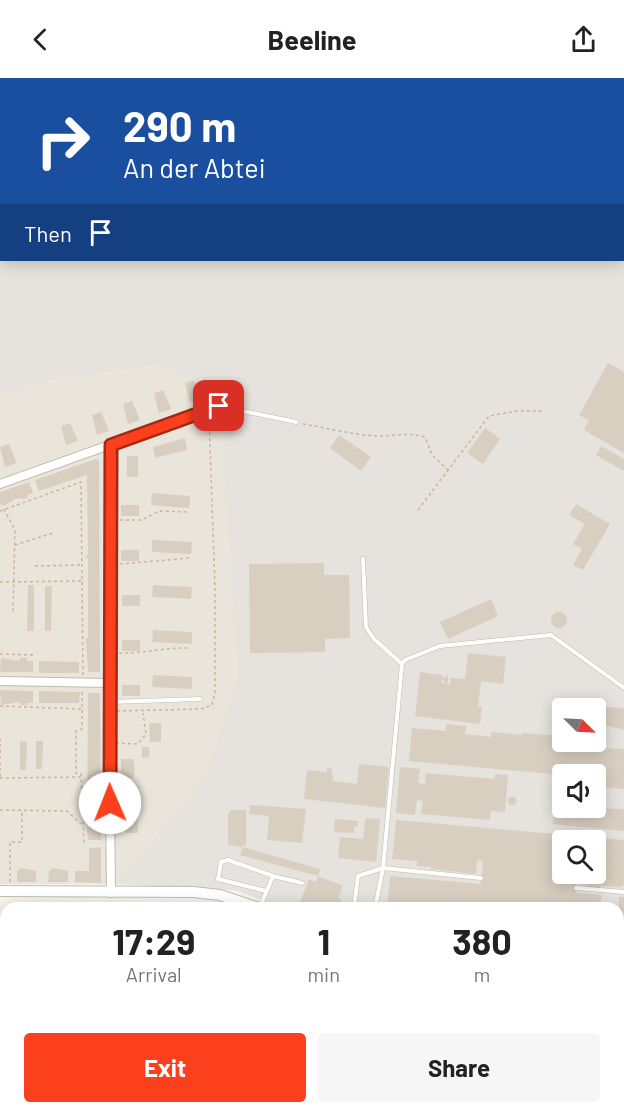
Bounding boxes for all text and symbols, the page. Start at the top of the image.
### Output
icon: back [24,23,57,56]
text: Beeline [267,23,357,55]
icon: share [567,23,600,56]
text: 290 m [123,100,236,150]
icon: right [24,102,102,180]
text: An der Abtei [123,151,266,183]
icon: arrive [84,216,117,249]
text: Then [24,220,72,246]
pin [193,380,244,431]
icon: arrive [202,389,235,422]
north arrow [552,698,606,752]
map controls [552,698,606,884]
button: sound [552,764,606,818]
position arrow [78,771,142,835]
button: search [552,830,606,884]
text: 17:29 [112,919,195,962]
text: 1 [317,919,330,962]
text: 380 [452,919,512,962]
text: Arrival [126,962,182,986]
text: min [308,962,340,986]
text: m [474,962,490,986]
button: Exit [24,1033,306,1102]
button: Share [318,1033,600,1102]

